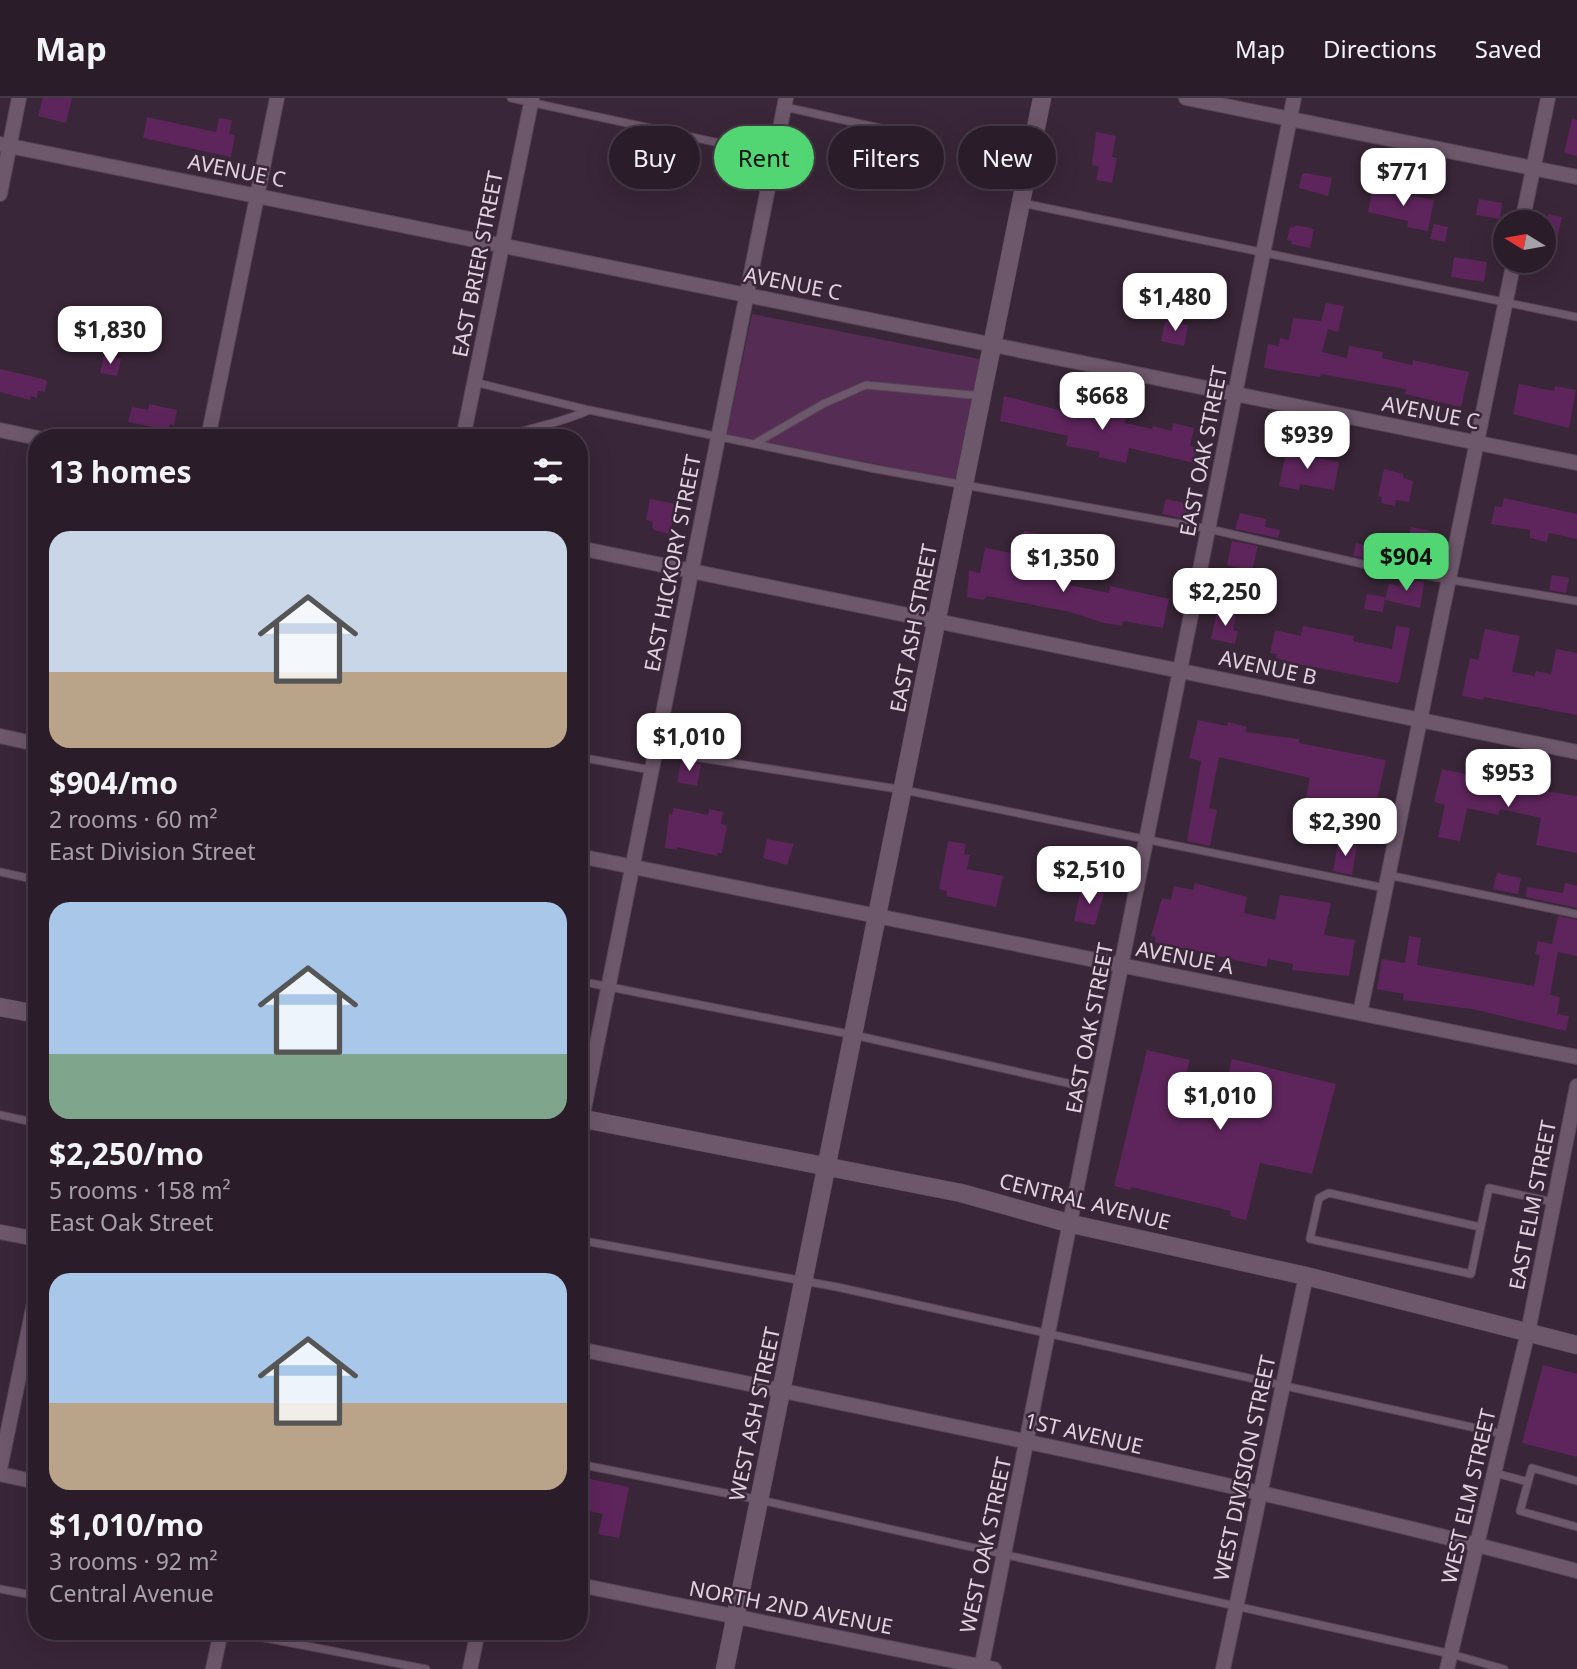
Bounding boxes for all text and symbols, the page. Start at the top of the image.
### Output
text: Map [35,26,107,71]
text: Map [1235,32,1285,65]
text: Directions [1323,32,1437,65]
text: Saved [1475,32,1542,65]
chip: Buy [609,126,700,189]
chip: Rent [714,126,814,189]
chip: Filters [828,126,944,189]
chip: New [958,126,1056,189]
street label: AVENUE C [186,147,288,193]
pin: $771 [1362,148,1444,208]
text: $771 [1377,155,1429,187]
street label: EAST BRIER STREET [445,168,509,359]
north arrow [1493,210,1556,273]
map controls [1493,210,1556,273]
street label: AVENUE C [742,260,844,306]
pin: $1,480 [1118,274,1232,333]
text: $1,480 [1139,280,1211,312]
pin: $1,830 [53,306,167,366]
text: $1,830 [74,313,146,345]
street label: EAST OAK STREET [1173,363,1233,539]
pin: $668 [1061,372,1143,432]
text: $668 [1076,379,1128,411]
street label: AVENUE C [1380,389,1482,435]
pin: $939 [1266,412,1348,471]
text: $939 [1281,418,1333,450]
text: 13 homes [49,451,192,492]
icon: filters [529,452,567,490]
street label: EAST HICKORY STREET [637,452,707,674]
pin: $904 [1365,533,1447,593]
pin: $1,350 [1006,534,1120,594]
text: $904 [1380,540,1432,572]
street label: EAST ASH STREET [883,541,943,715]
text: $1,350 [1027,541,1099,573]
pin: $2,250 [1168,568,1282,628]
text: $2,250 [1189,575,1261,607]
icon: home [245,576,371,702]
street label: AVENUE B [1217,643,1319,691]
pin: $1,010 [632,714,746,773]
text: $1,010 [653,720,725,752]
pin: $953 [1467,750,1549,809]
text: $953 [1482,756,1534,788]
text: $904/mo [49,762,178,803]
pin: $2,390 [1288,798,1402,858]
text: 2 rooms · 60 m² [49,803,218,835]
text: $2,390 [1309,805,1381,837]
text: East Division Street [49,835,256,867]
pin: $2,510 [1032,846,1146,906]
text: $2,510 [1053,853,1125,885]
street label: AVENUE A [1134,934,1237,980]
street label: EAST OAK STREET [1059,940,1119,1116]
icon: home [245,947,371,1073]
pin: $1,010 [1163,1072,1277,1132]
text: $1,010 [1184,1079,1256,1111]
street label: EAST ELM STREET [1502,1117,1562,1292]
text: $2,250/mo [49,1133,204,1174]
street label: CENTRAL AVENUE [997,1166,1173,1236]
text: 5 rooms · 158 m² [49,1174,231,1206]
text: East Oak Street [49,1206,213,1238]
icon: home [245,1318,371,1444]
street label: WEST ASH STREET [722,1324,786,1504]
street label: WEST DIVISION STREET [1206,1352,1282,1583]
street label: 1ST AVENUE [1022,1406,1146,1460]
street label: WEST ELM STREET [1434,1406,1502,1586]
street label: WEST OAK STREET [953,1454,1017,1635]
text: $1,010/mo [49,1504,204,1545]
text: 3 rooms · 92 m² [49,1545,218,1577]
street label: NORTH 2ND AVENUE [687,1574,895,1640]
text: Central Avenue [49,1577,214,1609]

